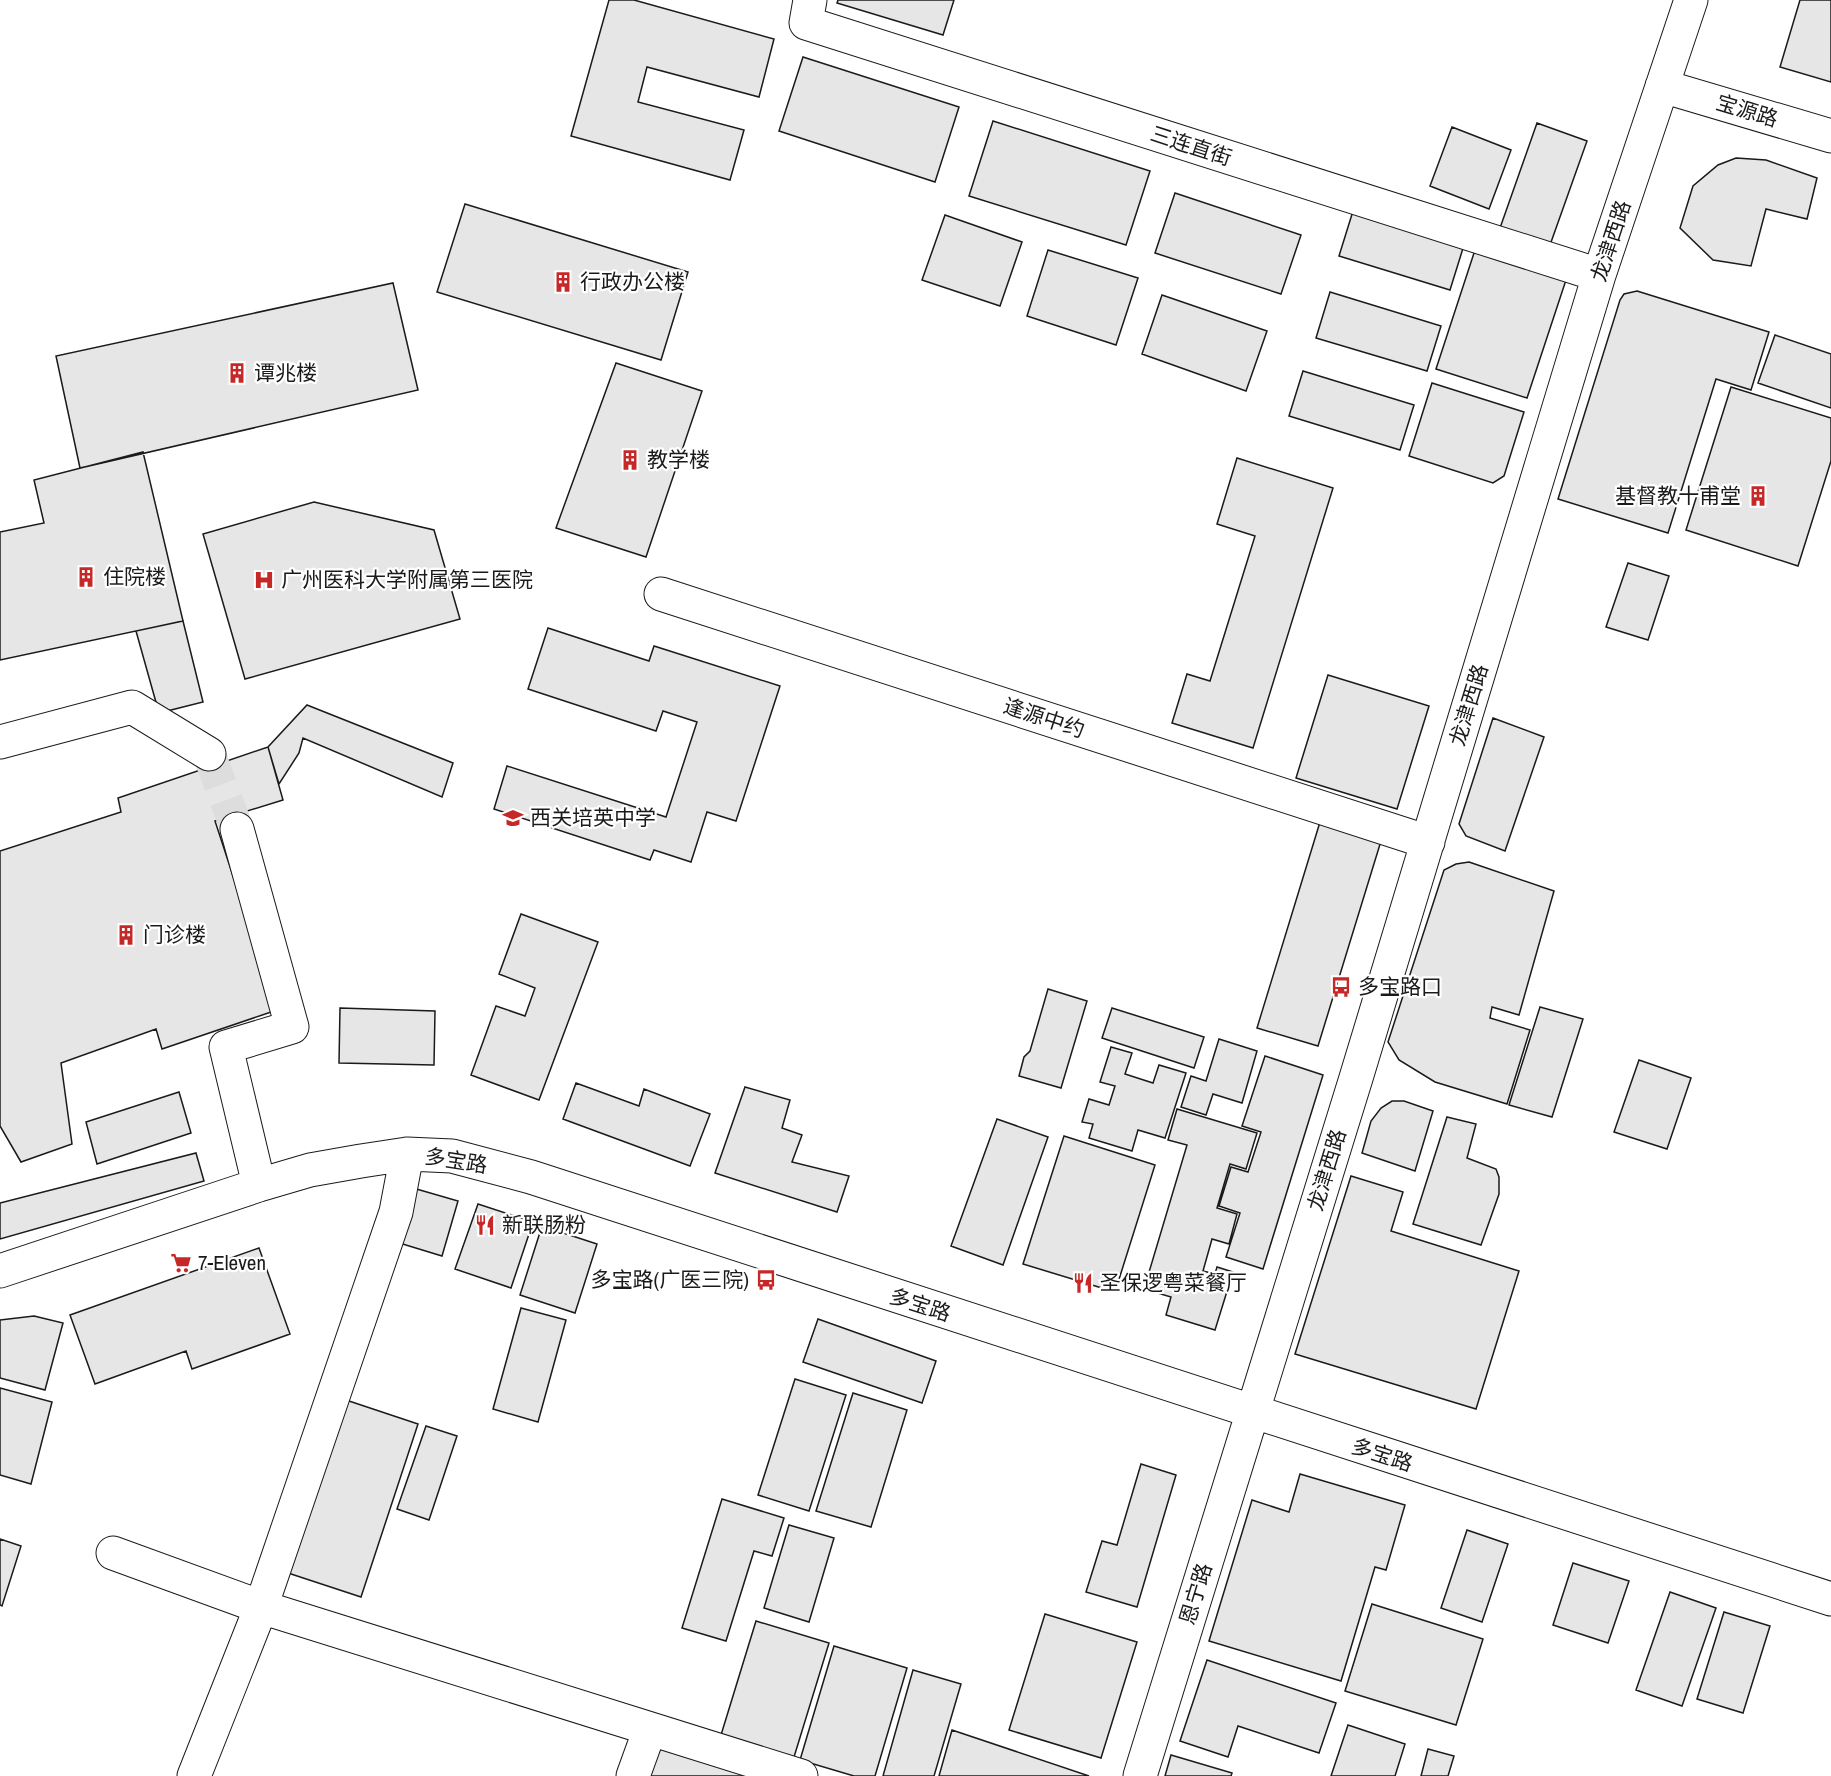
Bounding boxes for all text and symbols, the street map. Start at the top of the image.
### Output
street label: 宝源路 [1713,87,1782,134]
street label: 三连直街 [1147,119,1236,172]
street label: 龙津西路 [1584,196,1637,285]
place label: 行政办公楼 [580,267,685,296]
building icon: 行政办公楼 [551,270,575,294]
place label: 谭兆楼 [254,358,317,387]
building icon: 谭兆楼 [225,361,249,385]
place label: 教学楼 [647,445,710,474]
building icon: 教学楼 [618,448,642,472]
place label: 基督教十甫堂 [1615,481,1741,510]
building icon: 基督教十甫堂 [1746,484,1770,508]
place label: 住院楼 [103,562,166,591]
building icon: 住院楼 [74,565,98,589]
place label: 广州医科大学附属第三医院 [281,565,533,594]
hospital icon: 广州医科大学附属第三医院 [252,568,276,592]
street label: 龙津西路 [1442,660,1495,749]
street label: 逢源中约 [1000,691,1089,744]
place label: 西关培英中学 [530,803,656,832]
school or university icon: 西关培英中学 [501,806,525,830]
place label: 门诊楼 [143,920,206,949]
building icon: 门诊楼 [114,923,138,947]
place label: 多宝路口 [1358,972,1442,1001]
bus stop icon: 多宝路口 [1329,975,1353,999]
street label: 龙津西路 [1300,1125,1353,1214]
street label: 多宝路 [423,1141,489,1180]
place label: 新联肠粉 [502,1210,586,1239]
restaurant icon: 新联肠粉 [473,1213,497,1237]
place label: 7-Eleven [198,1248,266,1277]
supermarket icon: 7-Eleven [169,1251,193,1275]
place label: 多宝路(广医三院) [591,1265,749,1294]
bus stop icon: 多宝路(广医三院) [754,1268,778,1292]
place label: 圣保逻粤菜餐厅 [1100,1268,1247,1297]
restaurant icon: 圣保逻粤菜餐厅 [1071,1271,1095,1295]
street label: 多宝路 [886,1281,955,1328]
street label: 多宝路 [1348,1431,1417,1478]
street label: 恩宁路 [1172,1559,1219,1628]

